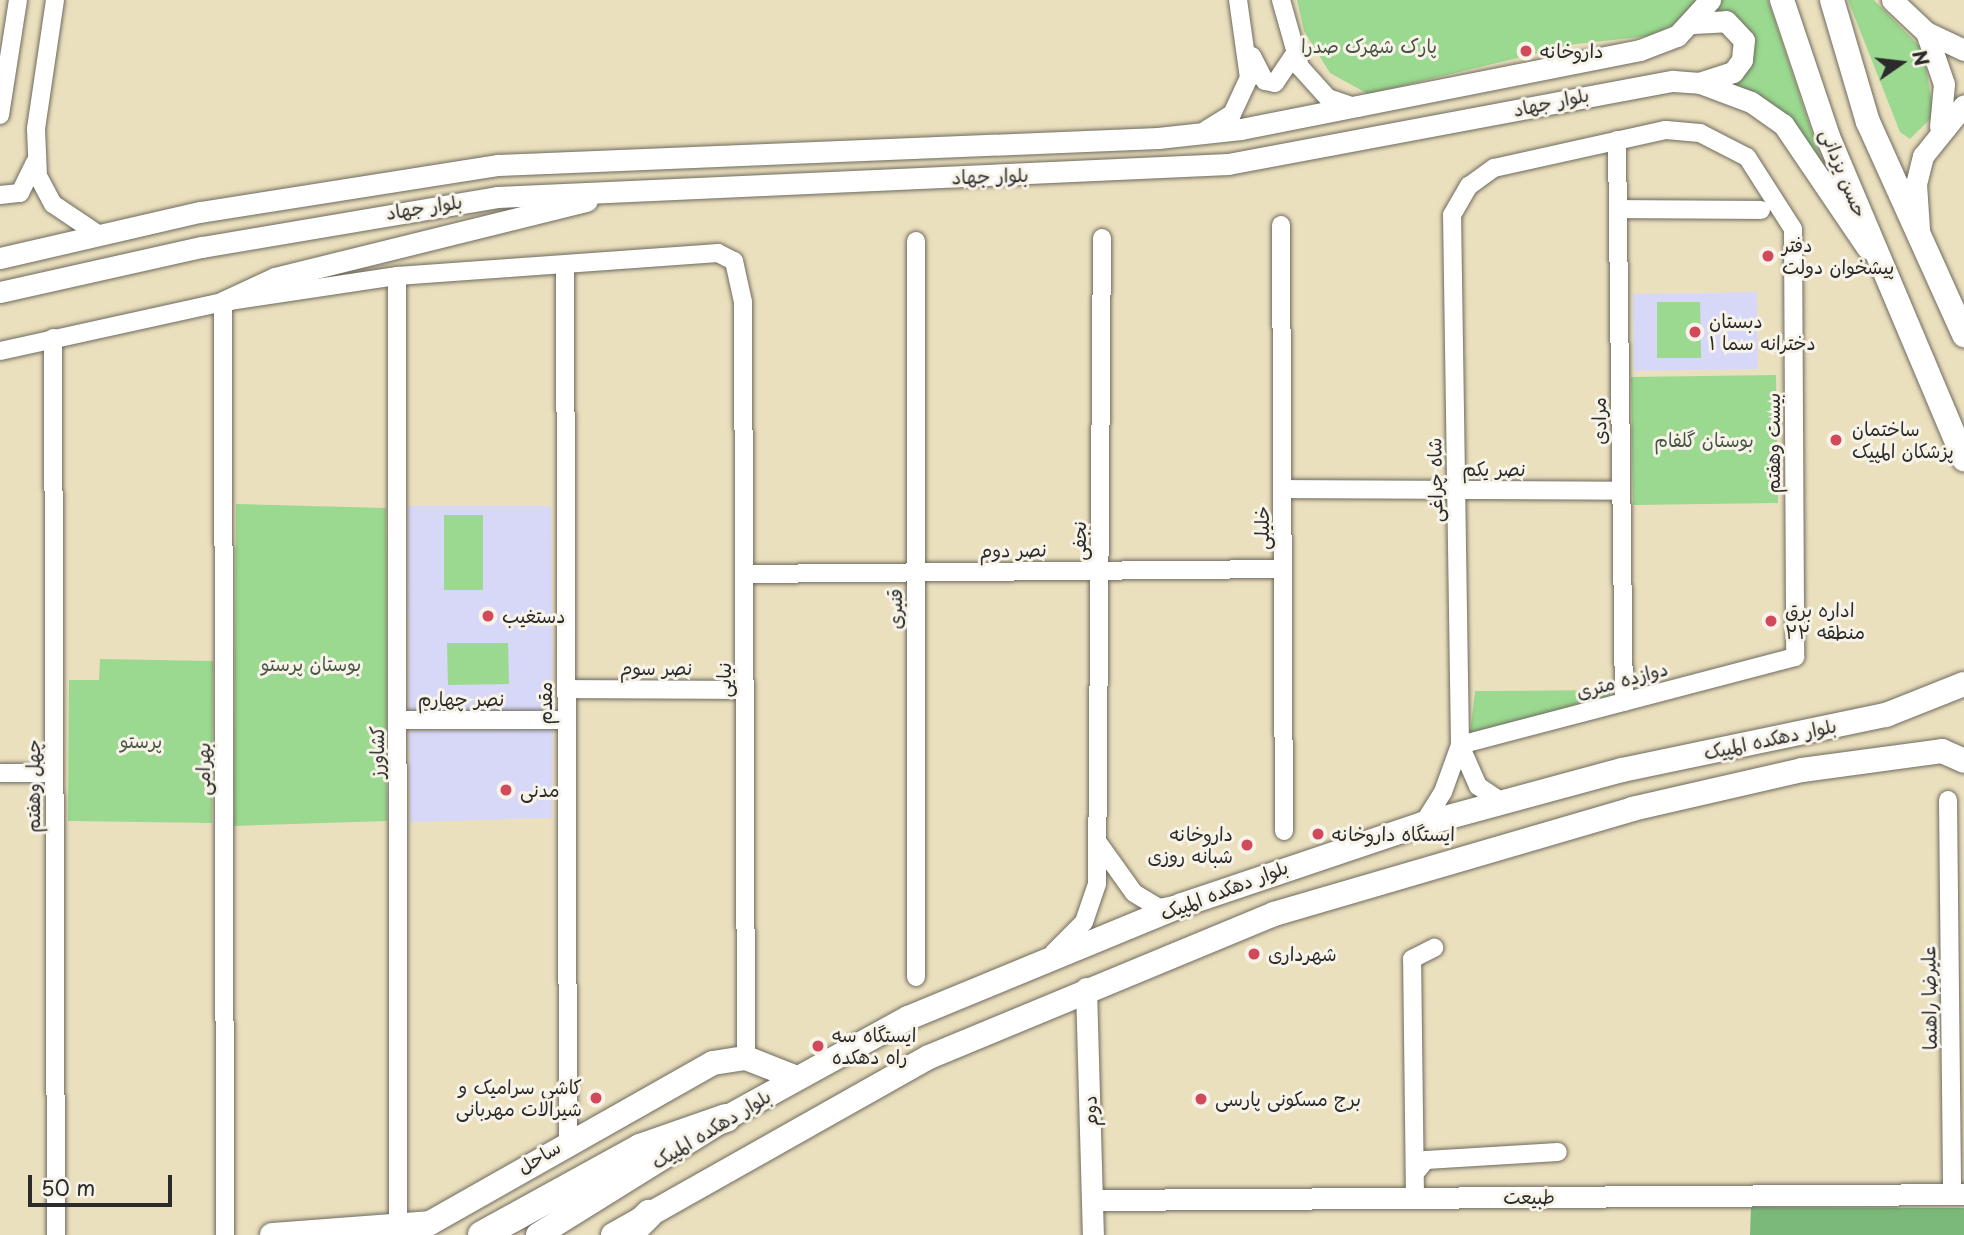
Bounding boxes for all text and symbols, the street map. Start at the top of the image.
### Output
north arrow [1866,28,1936,98]
park label: پارک شهرک صدرا [1301,35,1437,57]
place label: داروخانه [1540,40,1603,62]
marker: داروخانه [1518,43,1534,59]
text: N [1906,47,1937,69]
street label: بلوار جهاد [1511,83,1591,121]
street label: حسن یزدانی [1816,125,1872,221]
street label: بلوار جهاد [951,163,1029,189]
street label: بلوار جهاد [384,190,464,224]
place label: دفتر پیشخوان دولت [1782,234,1894,278]
marker: دفتر پیشخوان دولت [1760,248,1776,264]
place label: دبستان دخترانه سما ۱ [1709,310,1816,354]
marker: دبستان دخترانه سما ۱ [1687,324,1703,340]
street label: بیست وهفتم [1762,393,1784,493]
street label: مرادی [1587,397,1611,445]
place label: ساختمان پزشکان المپیک [1852,418,1954,462]
park label: بوستان گلفام [1654,429,1754,451]
marker: ساختمان پزشکان المپیک [1826,430,1846,450]
street label: شاه چراغی [1423,437,1447,523]
street label: نصر یکم [1462,458,1526,480]
street label: خلیلی [1251,506,1273,550]
street label: نجفی [1068,521,1090,561]
street label: نصر دوم [979,538,1047,562]
street label: قنبری [884,589,906,629]
place label: اداره برق منطقه ۲۲ [1785,599,1865,643]
place label: دستغیب [502,605,565,627]
marker: دستغیب [480,608,496,624]
marker: اداره برق منطقه ۲۲ [1763,613,1779,629]
park label: بوستان پرستو [261,653,361,675]
street label: نصر سوم [620,657,692,679]
street label: دوازده متری [1574,657,1670,703]
street label: نیایی [713,662,735,698]
street label: مقدم [534,682,556,724]
street label: نصر چهارم [418,688,504,710]
street label: بلوار دهکده المپیک [1701,714,1839,764]
street label: کشاورز [366,726,388,778]
park label: پرستو [120,730,162,752]
street label: چهل وهفتم [22,739,44,833]
street label: بهرامی [192,742,214,796]
place label: مدنی [520,779,559,801]
marker: مدنی [498,782,514,798]
place label: داروخانه شبانه روزی [1148,823,1233,867]
place label: ایستگاه داروخانه [1332,823,1455,845]
marker: ایستگاه داروخانه [1310,826,1326,842]
marker: داروخانه شبانه روزی [1239,837,1255,853]
street label: بلوار دهکده المپیک [1157,855,1291,925]
place label: شهرداری [1268,943,1337,965]
marker: شهرداری [1246,946,1262,962]
street label: علیرضا راهنما [1917,946,1941,1050]
place label: ایستگاه سه راه دهکده [832,1024,916,1068]
marker: ایستگاه سه راه دهکده [810,1038,826,1054]
place label: کاشی سرامیک و شیرالات مهربانی [456,1076,582,1120]
street label: بلوار دهکده المپیک [647,1084,775,1174]
place label: برج مسکونی پارسی [1215,1088,1361,1110]
marker: کاشی سرامیک و شیرالات مهربانی [588,1090,604,1106]
marker: برج مسکونی پارسی [1193,1091,1209,1107]
street label: دوم [1078,1095,1102,1127]
street label: ساحل [513,1135,565,1179]
scale bar [32,1162,175,1206]
text: 50 m [41,1171,95,1203]
street label: طبیعت [1503,1186,1555,1208]

